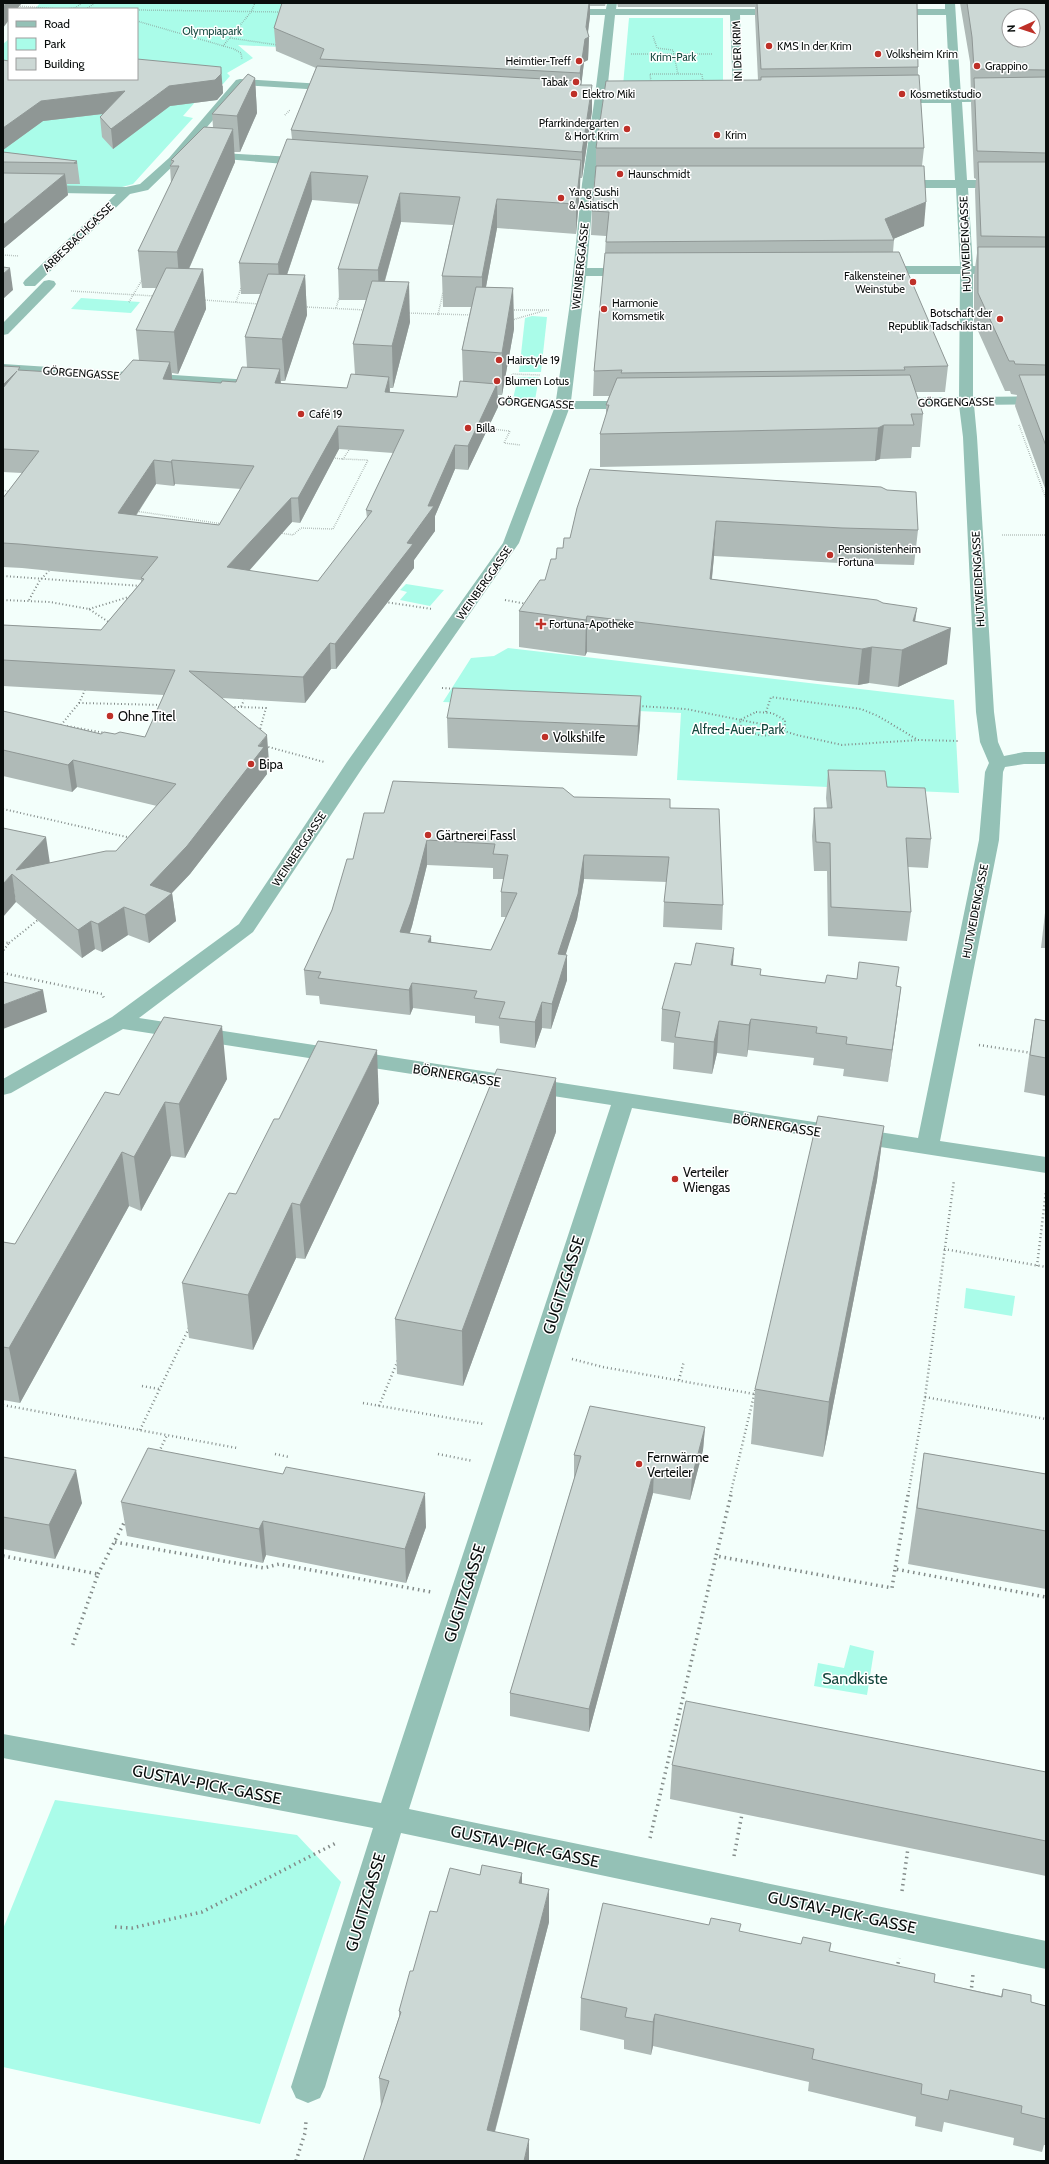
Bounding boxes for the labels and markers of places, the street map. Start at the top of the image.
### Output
place label: KMS In der Krim [777,39,852,53]
marker: KMS In der Krim [764,41,774,51]
place label: Volksheim Krim [886,47,958,61]
marker: Volksheim Krim [873,49,883,59]
place label: Heimtier-Treff [506,54,571,68]
marker: Heimtier-Treff [574,56,584,66]
place label: Grappino [985,59,1028,73]
marker: Grappino [972,61,982,71]
place label: Tabak [541,75,568,89]
marker: Tabak [571,77,581,87]
place label: Elektro Miki [582,87,635,101]
place label: Kosmetikstudio [910,87,981,101]
marker: Elektro Miki [569,89,579,99]
marker: Kosmetikstudio [897,89,907,99]
place label: Pfarrkindergarten & Hort Krim [539,116,619,143]
marker: Pfarrkindergarten & Hort Krim [622,124,632,134]
place label: Krim [725,128,747,142]
marker: Krim [712,130,722,140]
place label: Haunschmidt [628,167,690,181]
marker: Haunschmidt [615,169,625,179]
place label: Yang Sushi & Asiatisch [568,185,619,212]
marker: Yang Sushi & Asiatisch [556,193,566,203]
place label: Falkensteiner Weinstube [844,269,906,296]
marker: Falkensteiner Weinstube [908,277,918,287]
place label: Harmonie Komsmetik [612,296,664,323]
marker: Harmonie Komsmetik [599,304,609,314]
place label: Botschaft der Republik Tadschikistan [888,306,993,333]
marker: Botschaft der Republik Tadschikistan [995,314,1005,324]
place label: Hairstyle 19 [507,353,560,367]
marker: Hairstyle 19 [494,355,504,365]
place label: Blumen Lotus [505,374,570,388]
marker: Blumen Lotus [492,376,502,386]
place label: Café 19 [309,407,342,421]
marker: Café 19 [296,409,306,419]
place label: Billa [476,421,496,435]
marker: Billa [463,423,473,433]
place label: Pensionistenheim Fortuna [838,542,921,569]
marker: Pensionistenheim Fortuna [825,550,835,560]
place label: Fortuna-Apotheke [549,617,634,631]
marker: Fortuna-Apotheke [536,619,546,629]
place label: Ohne Titel [118,708,175,724]
marker: Ohne Titel [105,711,115,721]
place label: Volkshilfe [553,729,606,745]
marker: Volkshilfe [540,732,550,742]
place label: Bipa [259,756,284,772]
marker: Bipa [246,759,256,769]
place label: Gärtnerei Fassl [436,827,516,843]
marker: Gärtnerei Fassl [423,830,433,840]
place label: Verteiler Wiengas [683,1164,731,1195]
marker: Verteiler Wiengas [670,1174,680,1184]
place label: Fernwärme Verteiler [647,1449,709,1480]
marker: Fernwärme Verteiler [634,1459,644,1469]

